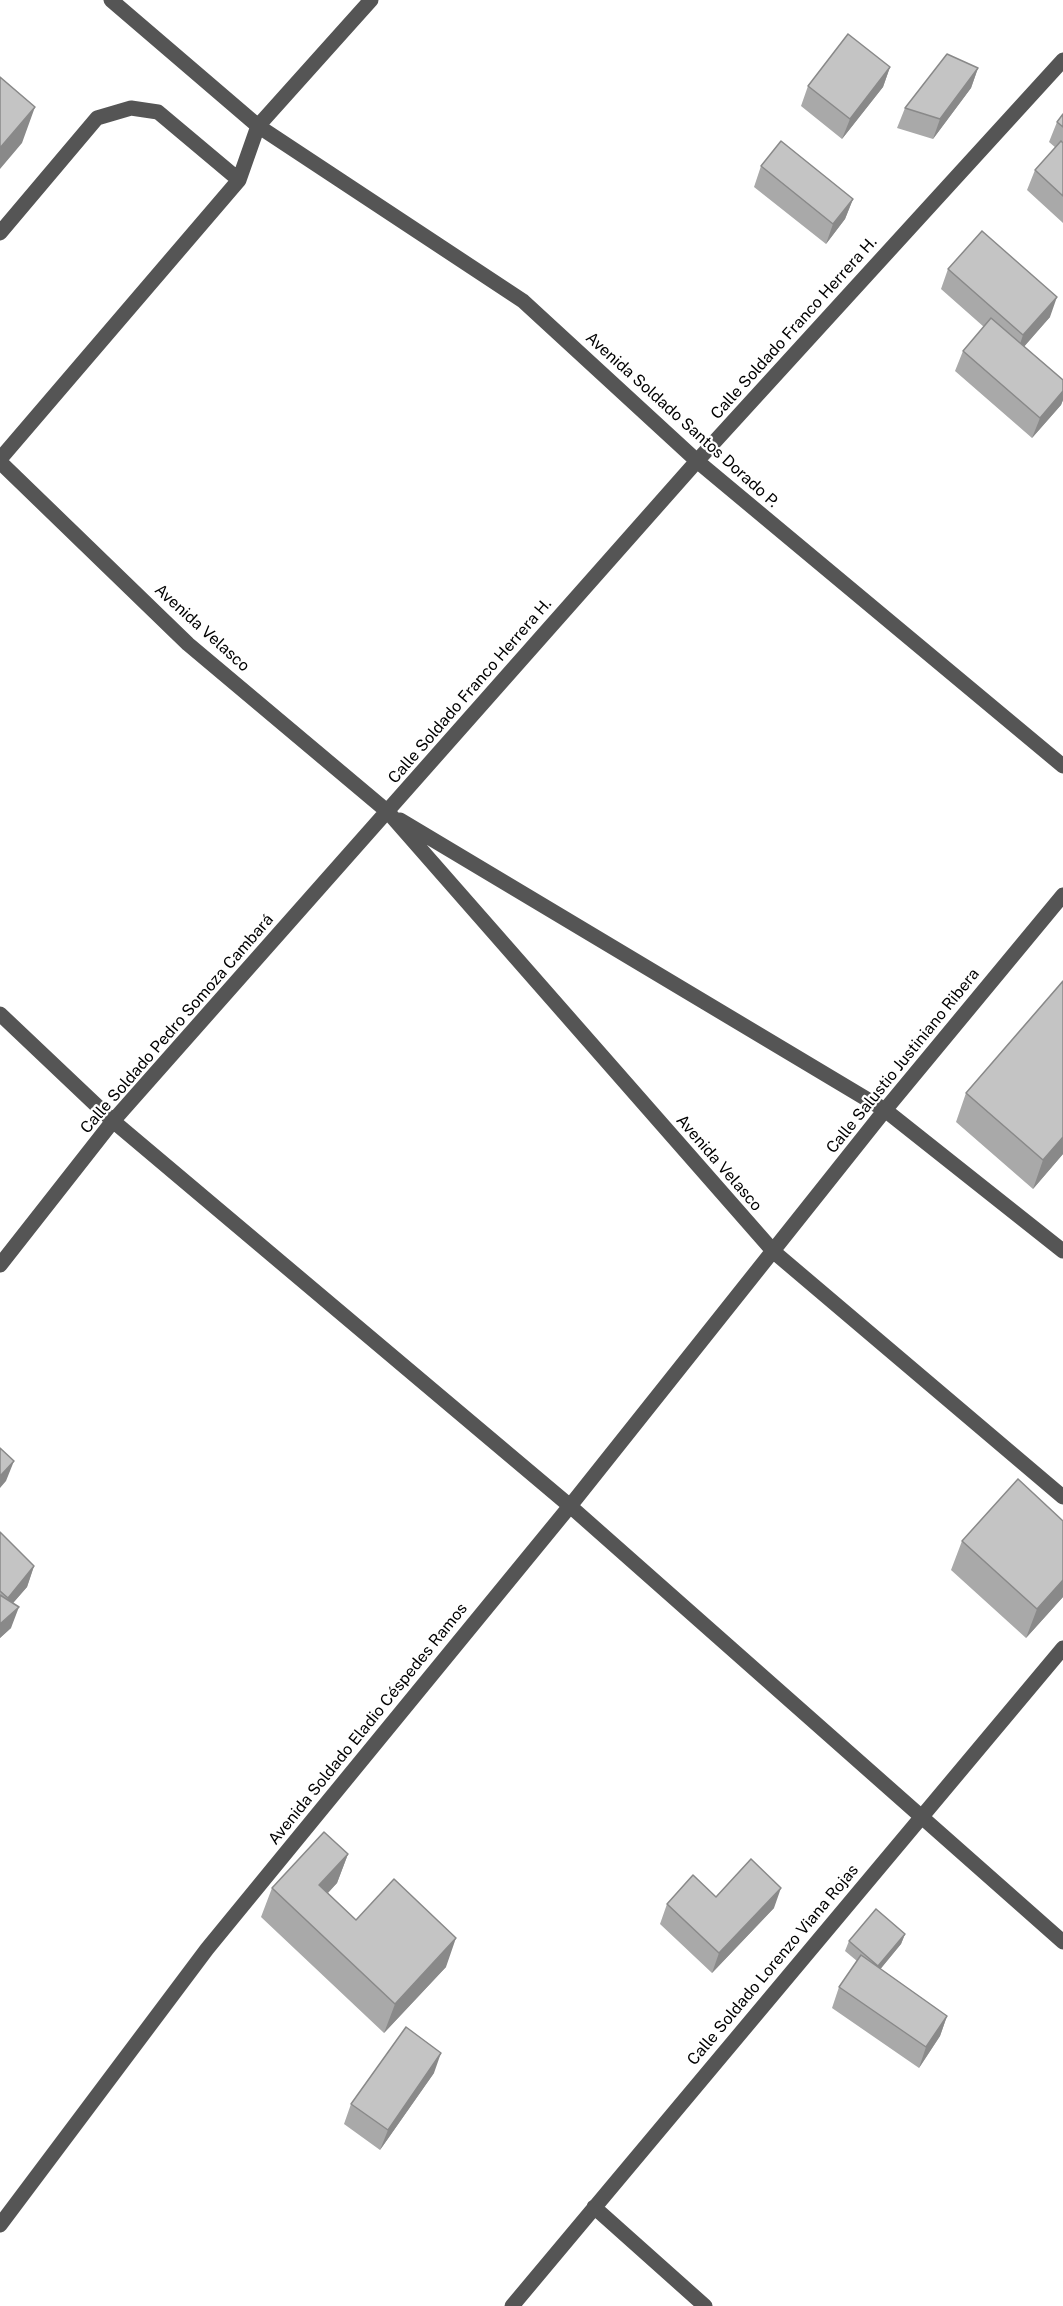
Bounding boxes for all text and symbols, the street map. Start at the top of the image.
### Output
street label: Calle Soldado Franco Herrera H. [707,233,881,423]
street label: Avenida Soldado Santos Dorado P. [582,328,782,512]
street label: Avenida Velasco [151,580,253,676]
street label: Calle Soldado Franco Herrera H. [384,594,556,788]
street label: Calle Soldado Pedro Somoza Cambará [76,910,278,1138]
street label: Calle Salustio Justiniano Ribera [822,965,984,1157]
street label: Avenida Velasco [672,1111,766,1215]
street label: Avenida Soldado Eladio Céspedes Ramos [264,1599,472,1849]
street label: Calle Soldado Lorenzo Viana Rojas [683,1861,863,2069]

